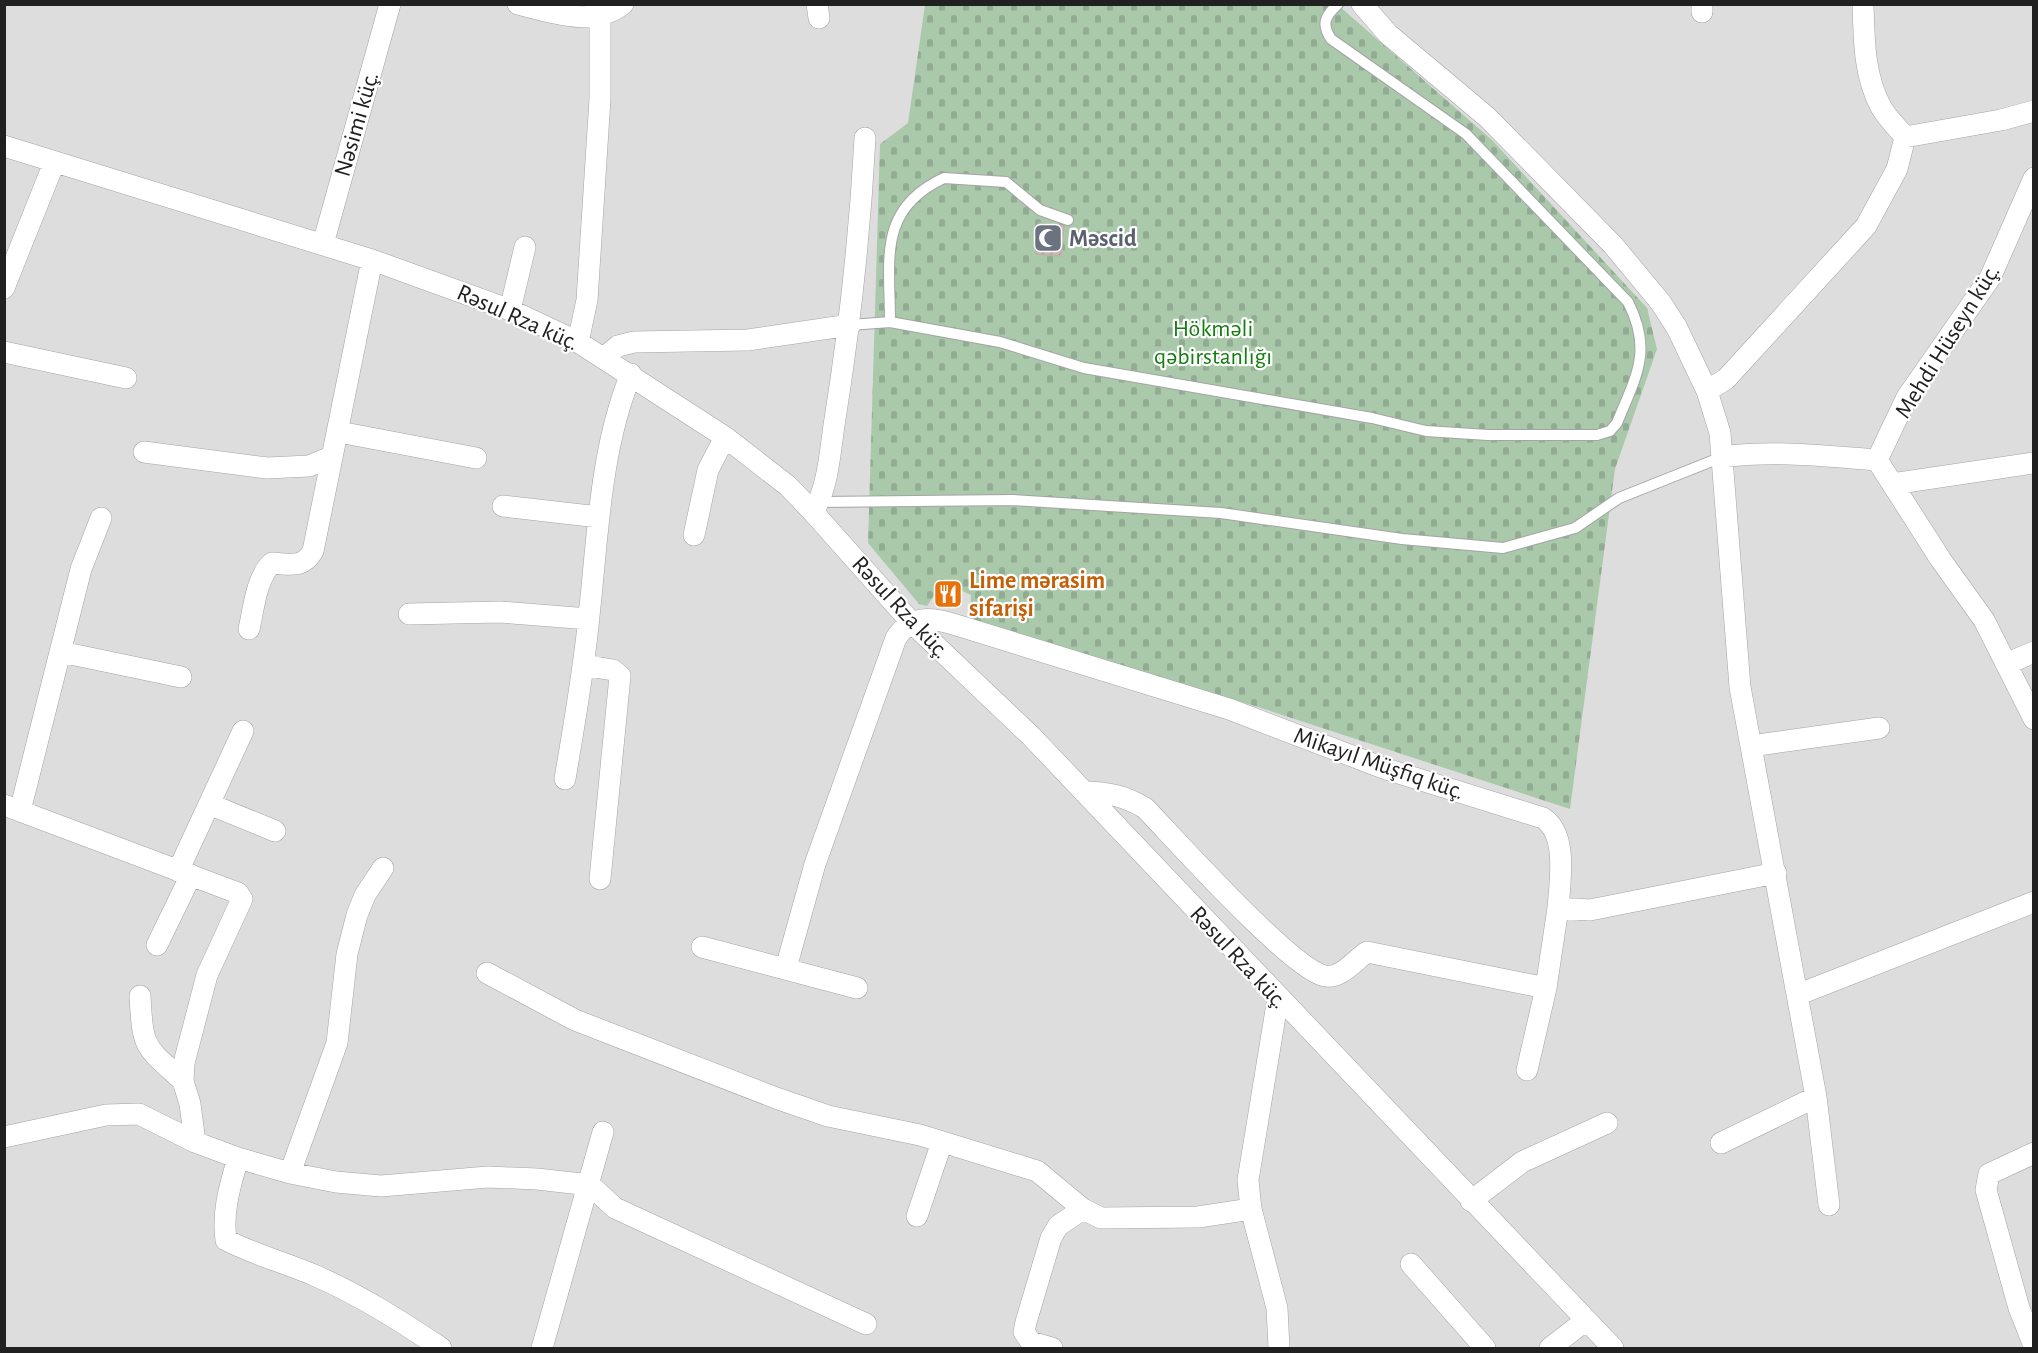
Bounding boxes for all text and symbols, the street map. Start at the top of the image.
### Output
street label: Nəsimi küç. [331,69,383,179]
mosque icon: Məscid [1032,222,1064,254]
place label: Məscid [1069,227,1137,251]
street label: Mehdi Hüseyn küç. [1891,260,2005,423]
street label: Rəsul Rza küç. [453,280,582,355]
park label: Hökməli qəbirstanlığı [1154,317,1272,369]
street label: Rəsul Rza küç. [847,552,953,664]
place label: Lime mərasim sifarişi [969,569,1105,621]
restaurant icon: Lime mərasim sifarişi [932,578,964,610]
street label: Mikayıl Müşfiq küç. [1291,724,1467,804]
street label: Rəsul Rza küç. [1185,902,1291,1014]

